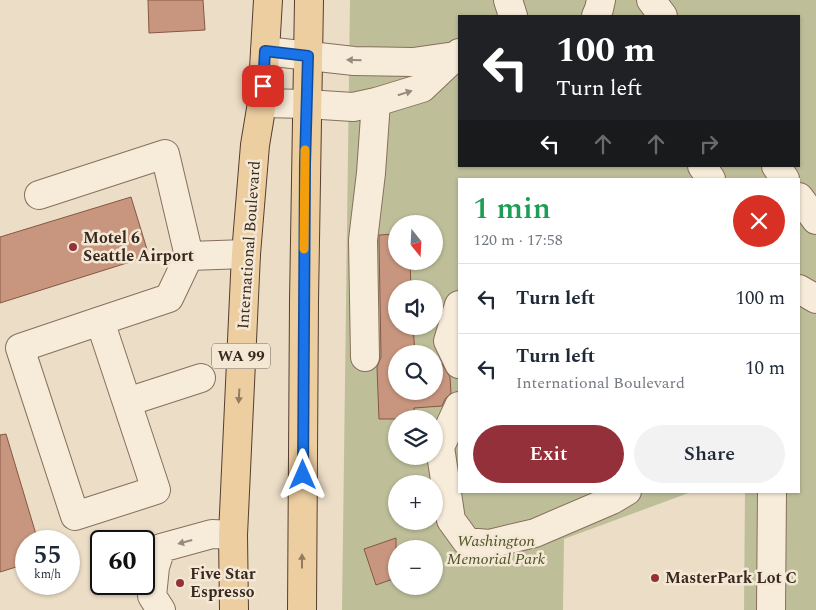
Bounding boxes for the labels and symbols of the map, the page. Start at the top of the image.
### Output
one-way arrow [346,56,362,64]
pin [242,65,284,107]
one-way arrow [398,88,413,96]
street label: International Boulevard [231,160,267,330]
north arrow [388,215,442,270]
place label: Motel 6 Seattle Airport [83,226,194,268]
marker: Motel 6 Seattle Airport [67,241,79,253]
road number: WA 99 [212,344,270,368]
one-way arrow [235,388,243,404]
position arrow [276,448,328,500]
park label: Washington Memorial Park [447,529,546,571]
speed limit sign: 60 [90,530,155,595]
one-way arrow [178,538,193,546]
one-way arrow [298,553,306,569]
place label: Five Star Espresso [190,562,256,604]
place label: MasterPark Lot C [665,566,797,590]
marker: MasterPark Lot C [649,572,661,584]
marker: Five Star Espresso [174,577,186,589]

